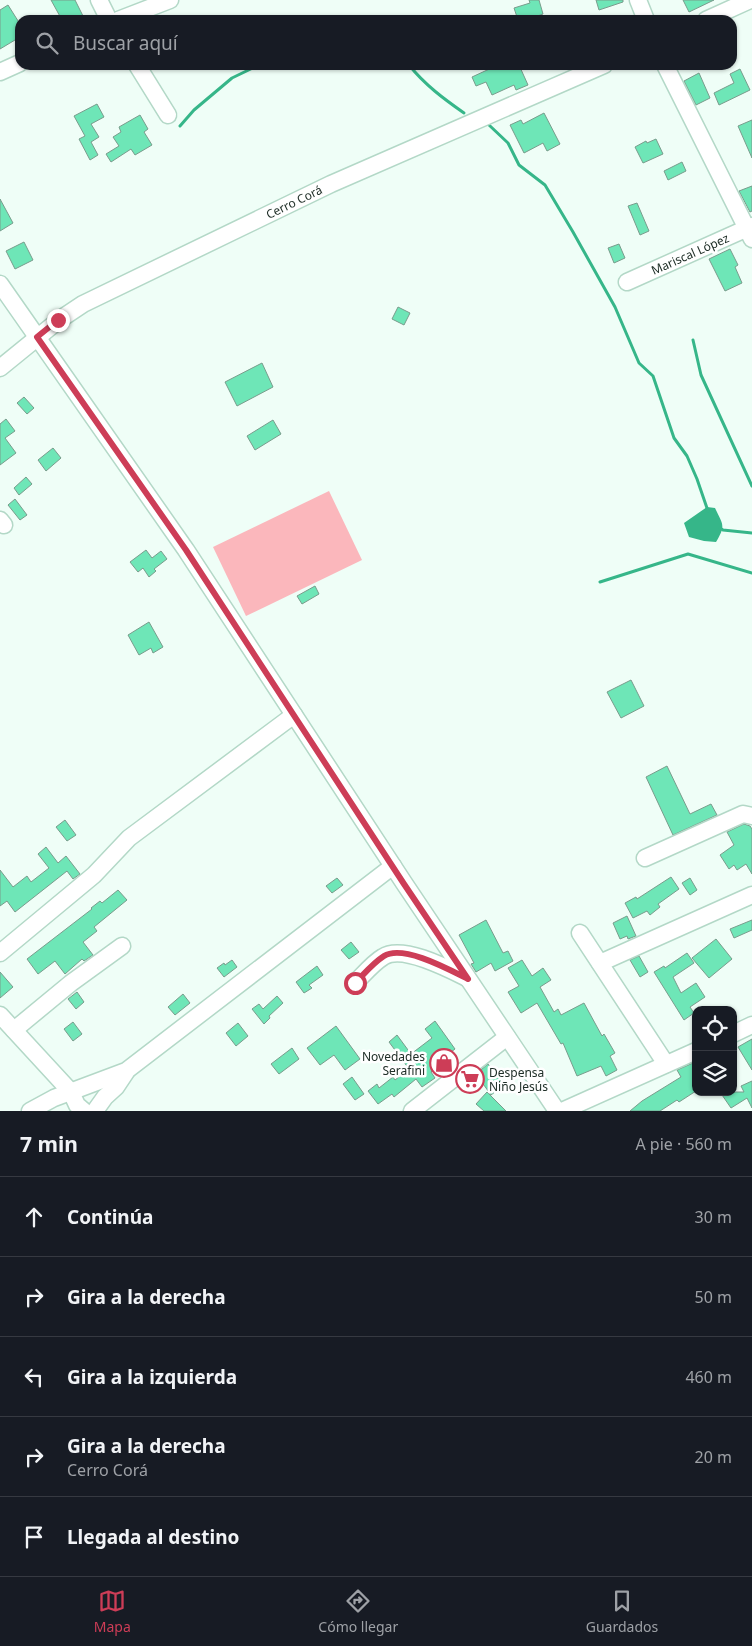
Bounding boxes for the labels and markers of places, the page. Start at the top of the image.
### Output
place label: Novedades Serafini [362,1048,425,1079]
shop icon: Novedades Serafini [429,1048,459,1078]
supermarket icon: Despensa Niño Jesús [455,1064,485,1094]
place label: Despensa Niño Jesús [489,1064,548,1095]

